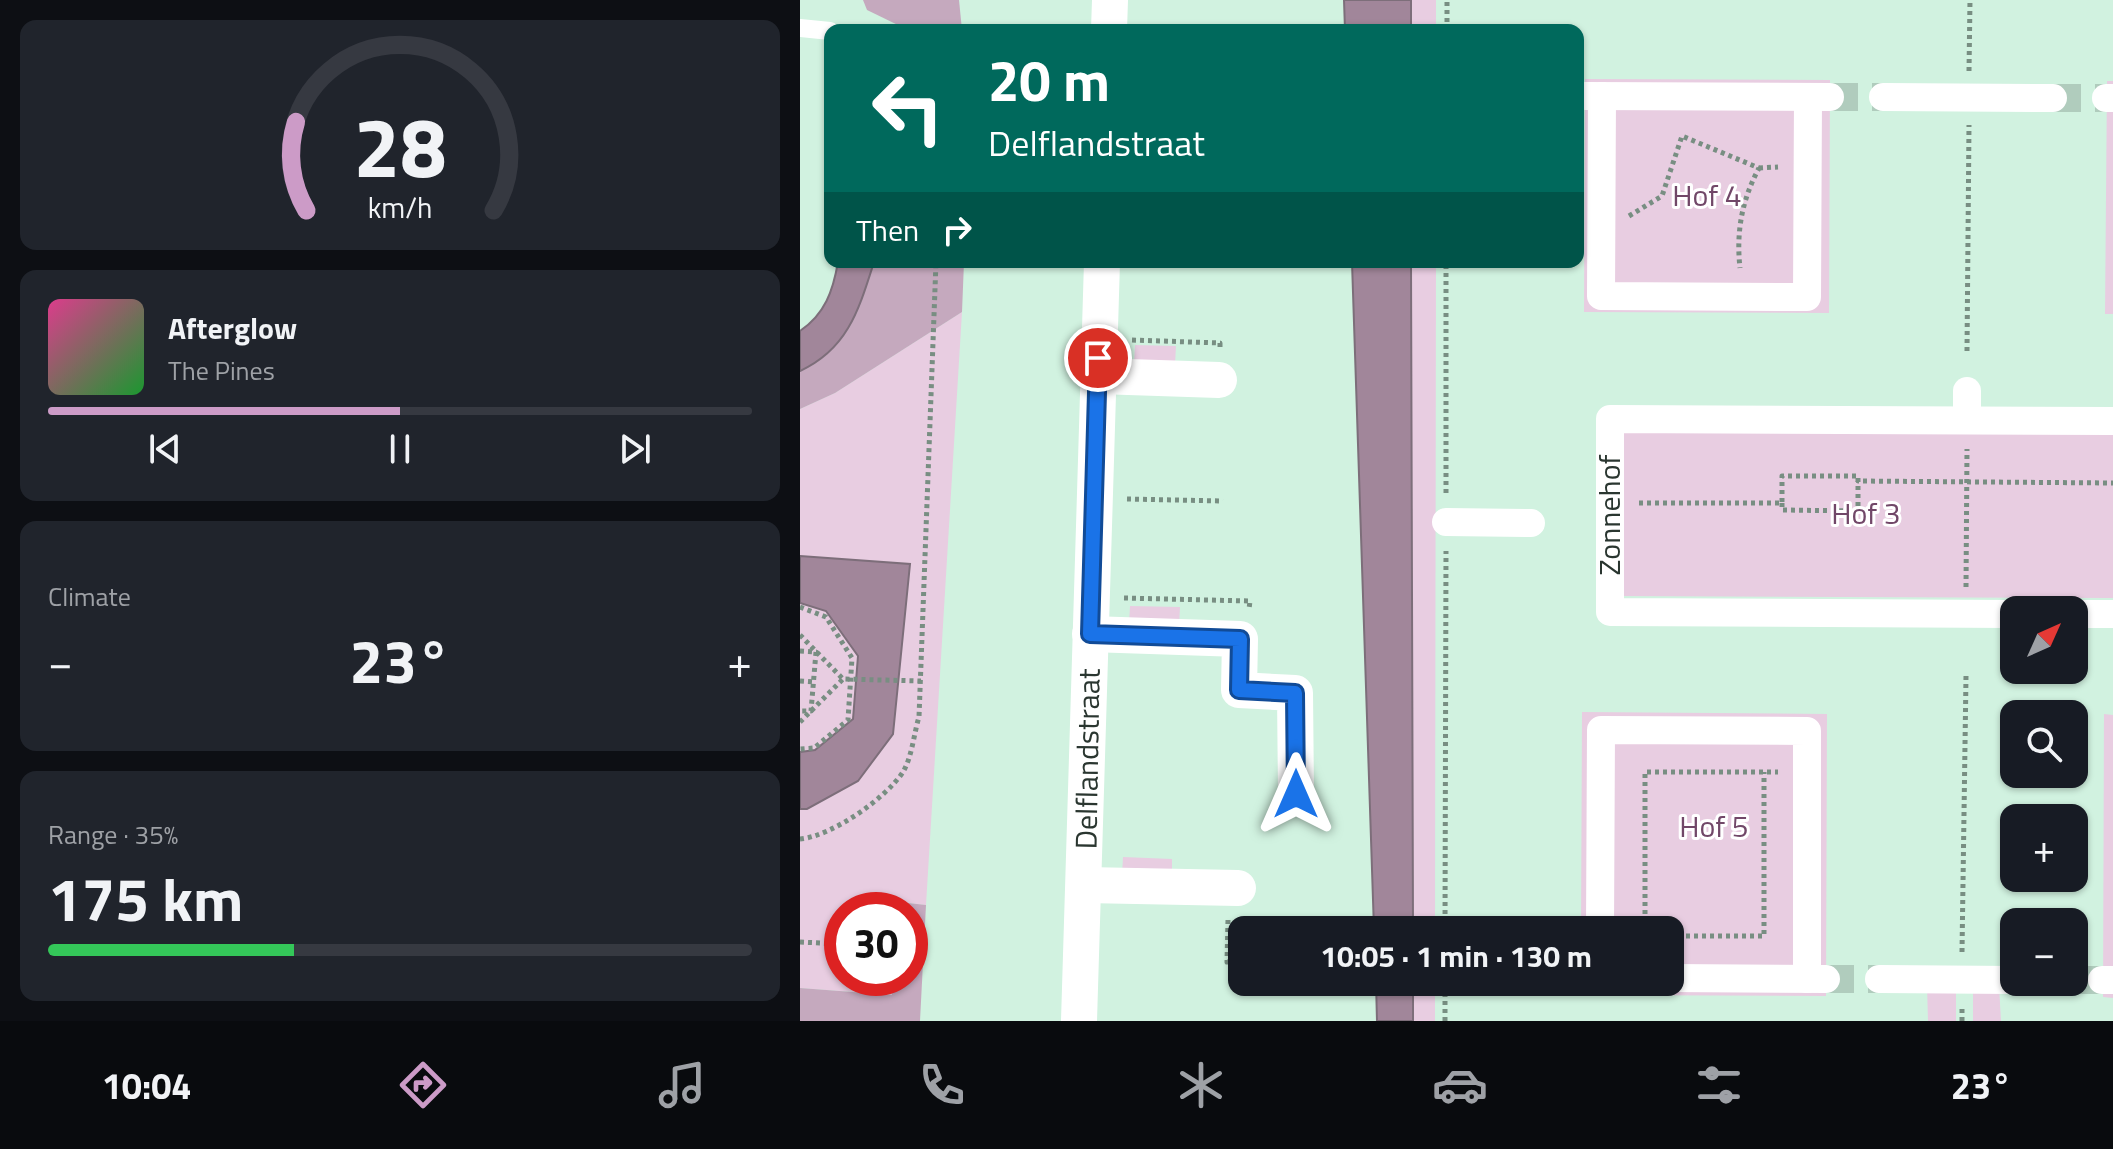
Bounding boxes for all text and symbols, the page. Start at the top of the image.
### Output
text: 20 m [988,38,1110,123]
icon: left [856,56,960,160]
text: 28 [353,83,447,209]
text: Delflandstraat [988,115,1205,170]
park label: Hof 4 [1672,172,1742,218]
text: km/h [368,186,432,229]
text: Then [856,207,919,253]
icon: right [935,208,979,252]
text: Afterglow [168,305,297,351]
pin [1064,324,1132,392]
icon: arrive [1076,336,1120,380]
text: The Pines [168,351,275,390]
icon: previous [143,427,187,471]
icon: pause [378,427,422,471]
icon: next [613,427,657,471]
street label: Zonnehof [1586,454,1632,575]
park label: Hof 3 [1831,490,1901,536]
text: Climate [48,577,131,616]
north arrow [2000,596,2088,684]
map controls [2000,596,2088,996]
text: 23° [350,615,450,706]
text: − [48,628,73,695]
text: + [727,628,752,695]
street label: Delflandstraat [1062,668,1112,850]
button: search [2000,700,2088,788]
position arrow [1254,752,1338,836]
park label: Hof 5 [1679,803,1749,849]
button: + [2000,804,2088,892]
text: Range · 35% [48,815,178,854]
text: 175 km [48,853,243,944]
speed limit sign: 30 [824,892,928,996]
button: − [2000,908,2088,996]
text: 10:05 · 1 min · 130 m [1320,933,1592,979]
icon: directions [395,1057,451,1113]
icon: music [654,1057,710,1113]
icon: phone [914,1057,970,1113]
icon: climate [1173,1057,1229,1113]
icon: car [1432,1057,1488,1113]
icon: filters [1691,1057,1747,1113]
text: 10:04 [102,1058,192,1113]
text: 23° [1951,1058,2011,1113]

